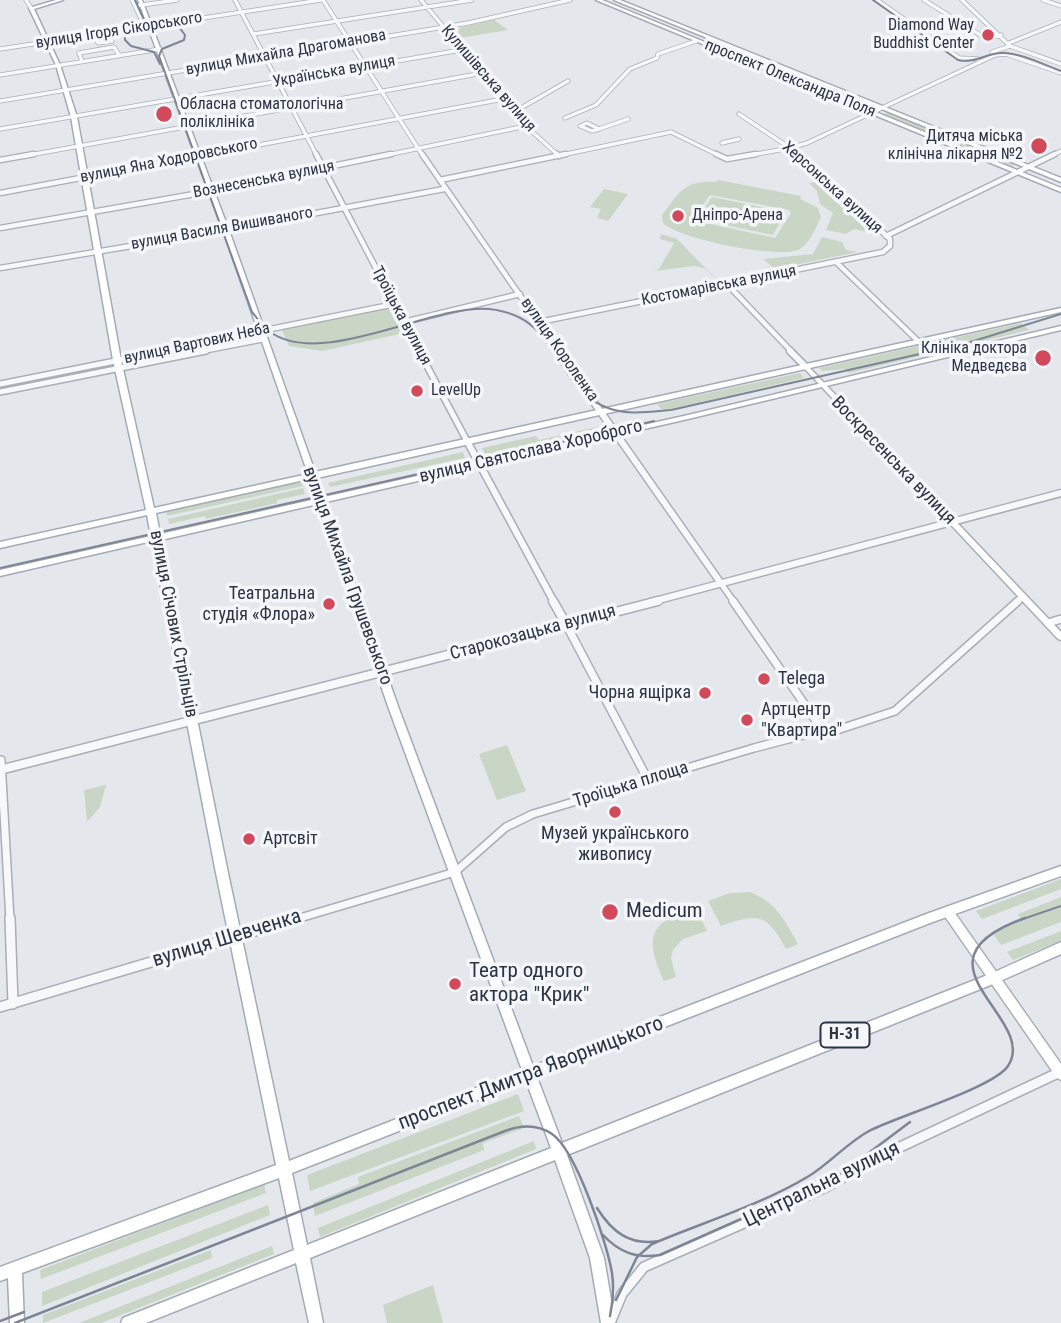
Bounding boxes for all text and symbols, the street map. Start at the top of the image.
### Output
street label: вулиця Ігоря Сікорського [34,8,204,54]
place label: Diamond Way Buddhist Center [873,16,974,54]
street label: Кулишівська вулиця [436,22,540,136]
street label: вулиця Михайла Драгоманова [184,26,388,80]
marker: Diamond Way Buddhist Center [980,27,996,43]
street label: проспект Олександра Поля [702,36,878,122]
street label: Українська вулиця [271,52,397,92]
place label: Обласна стоматологічна поліклініка [180,95,344,133]
marker: Обласна стоматологічна поліклініка [154,104,174,124]
place label: Дитяча міська клінічна лікарня №2 [888,127,1023,165]
street label: вулиця Яна Ходоровського [79,134,259,188]
marker: Дитяча міська клінічна лікарня №2 [1029,136,1049,156]
street label: Херсонська вулиця [778,138,886,238]
street label: Вознесенська вулиця [192,157,336,203]
street label: вулиця Василя Вишиваного [130,204,314,254]
place label: Дніпро-Арена [692,206,783,226]
marker: Дніпро-Арена [670,208,686,224]
street label: Костомарівська вулиця [640,262,798,310]
street label: Троїцька вулиця [367,263,435,369]
street label: вулиця Короленка [516,294,602,406]
street label: вулиця Вартових Неба [122,319,272,369]
place label: Клініка доктора Медведєва [921,339,1027,377]
marker: Клініка доктора Медведєва [1033,348,1053,368]
place label: LevelUp [431,381,481,401]
marker: LevelUp [409,383,425,399]
street label: Воскресенська вулиця [826,392,960,530]
street label: вулиця Святослава Хороброго [418,416,644,488]
street label: вулиця Михайла Грушевського [297,464,397,688]
street label: вулиця Січових Стрільців [144,528,202,720]
place label: Театральна студія «Флора» [202,583,315,626]
marker: Театральна студія «Флора» [321,596,337,612]
street label: Старокозацька вулиця [448,600,618,666]
place label: Telega [778,668,825,690]
marker: Telega [756,671,772,687]
place label: Чорна ящірка [588,682,691,704]
marker: Чорна ящірка [697,685,713,701]
place label: Артцентр "Квартира" [761,699,842,742]
marker: Артцентр "Квартира" [739,712,755,728]
street label: Троїцька площа [571,757,691,813]
marker: Музей українського живопису [607,804,623,820]
place label: Музей українського живопису [541,823,689,866]
place label: Артсвіт [263,828,318,850]
marker: Артсвіт [241,831,257,847]
place label: Medicum [626,899,703,925]
marker: Medicum [600,902,620,922]
street label: вулиця Шевченка [149,904,305,974]
place label: Театр одного актора "Крик" [469,959,590,1009]
marker: Театр одного актора "Крик" [447,976,463,992]
street label: проспект Дмитра Яворницького [395,1012,667,1136]
road number: Н-31 [820,1023,870,1048]
street label: Центральна вулиця [740,1136,904,1234]

